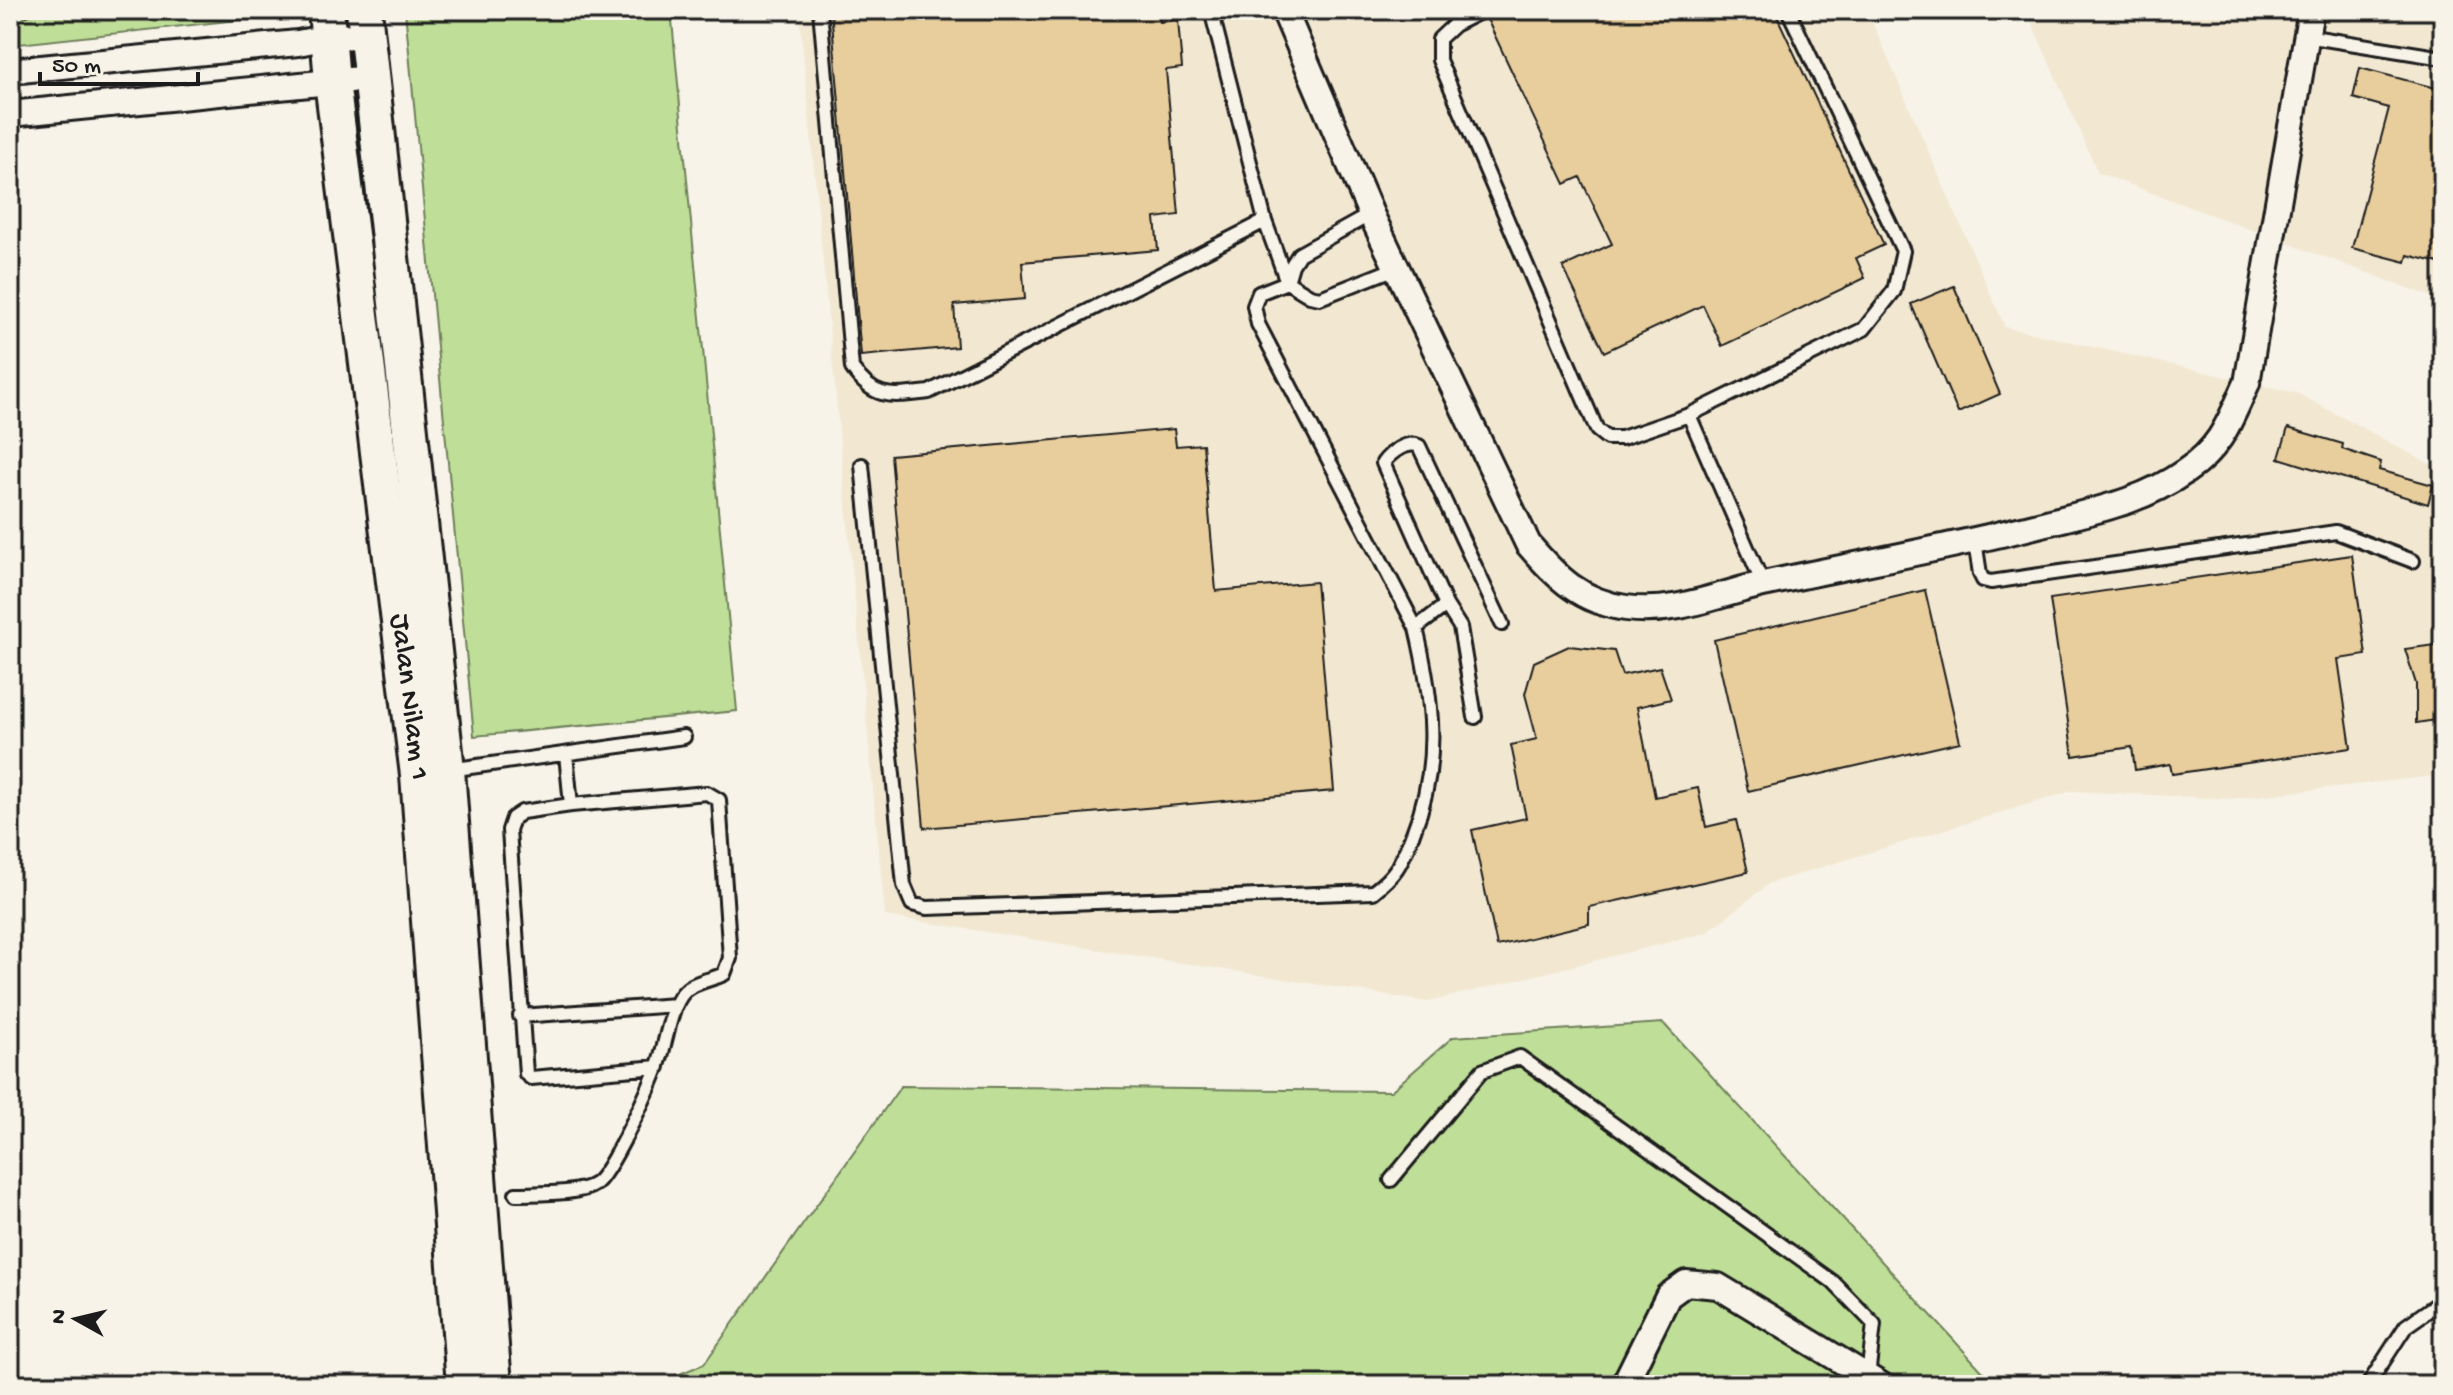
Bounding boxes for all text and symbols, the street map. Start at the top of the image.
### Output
scale bar [40,36,198,86]
text: 50 m [52,53,101,82]
street label: Jalan Nilam 1 [381,612,436,782]
north arrow [36,1279,116,1359]
text: N [46,1308,74,1326]

